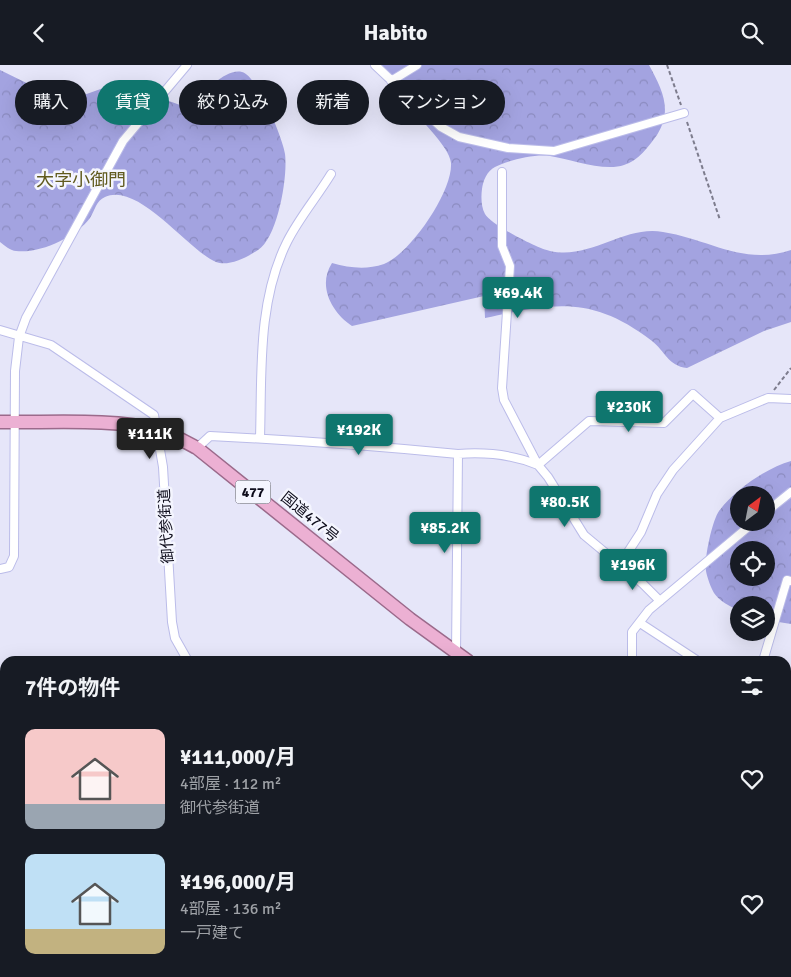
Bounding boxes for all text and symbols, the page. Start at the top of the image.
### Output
icon: back [25,19,53,47]
text: Habito [363,19,428,46]
icon: search [738,19,766,47]
chip: 購入 [15,80,87,125]
chip: 賃貸 [97,80,169,125]
chip: 絞り込み [179,80,287,125]
chip: 新着 [297,80,369,125]
chip: マンション [379,80,505,125]
district label: 大字小御門 [36,169,126,191]
pin: ¥69.4K [477,277,559,319]
text: ¥69.4K [493,283,543,303]
pin: ¥230K [594,391,664,433]
text: ¥230K [607,397,651,417]
pin: ¥192K [324,413,394,456]
pin: ¥111K [115,417,185,460]
text: ¥192K [337,420,381,440]
text: ¥111K [128,424,172,444]
road number: 477 [236,481,270,503]
pin: ¥80.5K [524,485,606,528]
north arrow [730,486,775,531]
map controls [730,486,775,641]
street label: 御代参街道 [155,488,177,564]
street label: 国道477号 [277,488,343,546]
text: ¥80.5K [540,492,590,512]
pin: ¥85.2K [404,511,486,554]
text: ¥85.2K [420,518,470,538]
button: locate [730,541,775,586]
pin: ¥196K [598,549,668,591]
text: ¥196K [611,555,655,575]
button: layers [730,596,775,641]
icon: filters [738,672,766,700]
text: 7件の物件 [25,675,120,701]
text: ¥111,000/月 [180,744,296,770]
icon: home [65,749,125,809]
icon: heart [738,765,766,793]
text: 4部屋 · 112 m² [180,774,281,794]
text: 御代参街道 [180,798,260,818]
text: ¥196,000/月 [180,869,296,895]
icon: home [65,874,125,934]
icon: heart [738,890,766,918]
text: 4部屋 · 136 m² [180,899,281,919]
text: 一戸建て [180,923,244,943]

